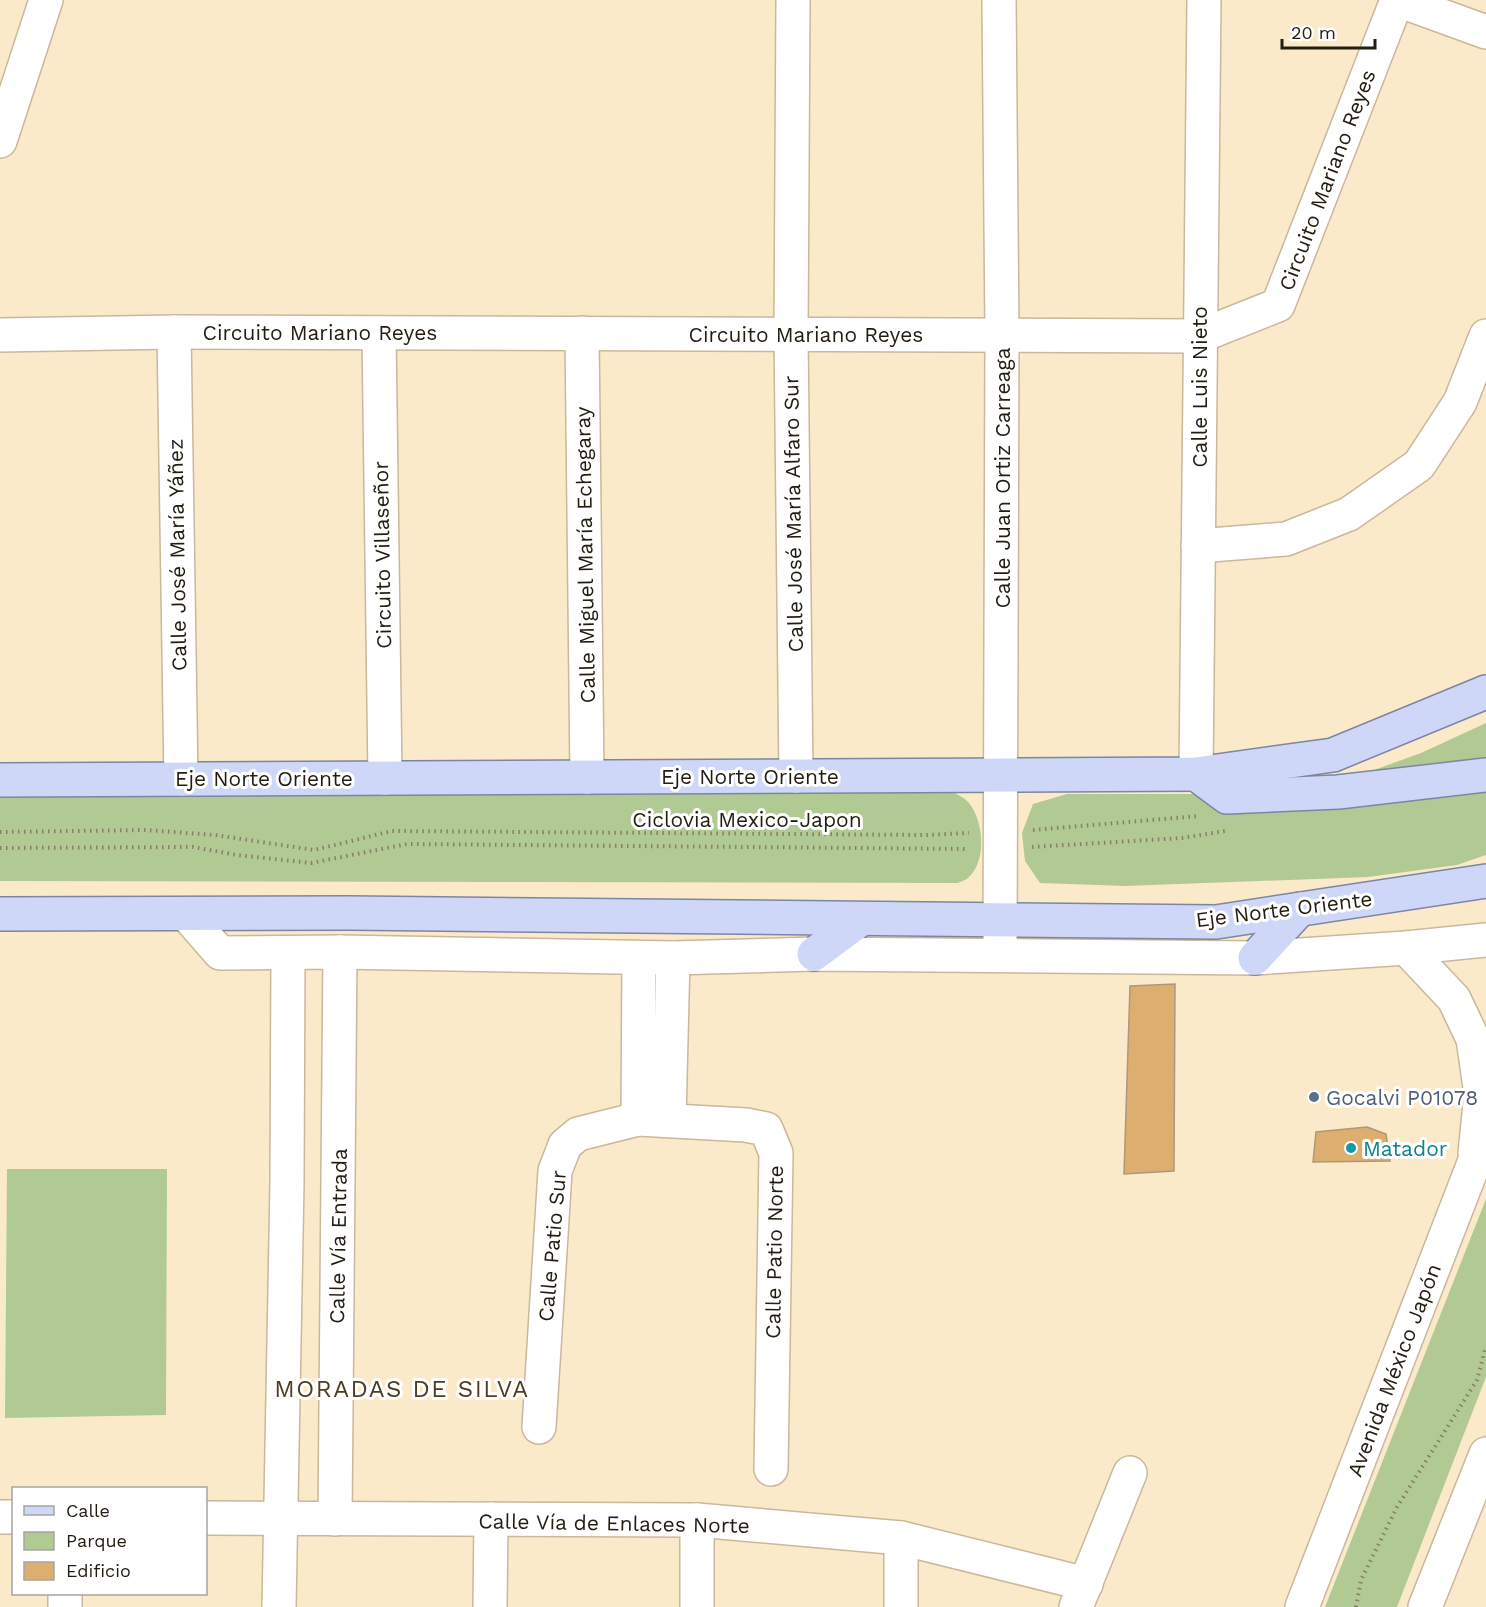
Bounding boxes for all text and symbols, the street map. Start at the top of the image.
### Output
scale bar [1282,12,1375,50]
text: 20 m [1291,22,1336,43]
street label: Circuito Mariano Reyes [1273,66,1381,294]
street label: Calle Luis Nieto [1187,306,1212,468]
street label: Circuito Mariano Reyes [203,320,437,345]
street label: Circuito Mariano Reyes [689,322,923,347]
street label: Calle Juan Ortiz Carreaga [990,347,1015,609]
street label: Calle José María Alfaro Sur [778,375,808,653]
street label: Calle Miguel María Echegaray [570,406,600,704]
street label: Calle José María Yáñez [162,439,192,671]
street label: Circuito Villaseñor [368,461,396,649]
street label: Eje Norte Oriente [661,764,839,789]
street label: Eje Norte Oriente [175,766,353,791]
street label: Ciclovia Mexico-Japon [632,807,862,832]
street label: Eje Norte Oriente [1194,886,1374,932]
place label: Gocalvi P01078 [1326,1085,1478,1110]
marker: Gocalvi P01078 [1307,1090,1321,1104]
place label: Matador [1363,1136,1448,1161]
marker: Matador [1344,1141,1358,1155]
street label: Calle Vía Entrada [324,1148,352,1324]
street label: Calle Patio Norte [760,1165,788,1339]
street label: Calle Patio Sur [533,1169,571,1323]
street label: Avenida México Japón [1342,1260,1446,1480]
district label: MORADAS DE SILVA [274,1375,530,1403]
legend [12,1487,207,1595]
text: Calle [66,1500,110,1521]
street label: Calle Vía de Enlaces Norte [478,1508,750,1538]
text: Parque [66,1530,127,1551]
text: Edificio [66,1560,131,1581]

